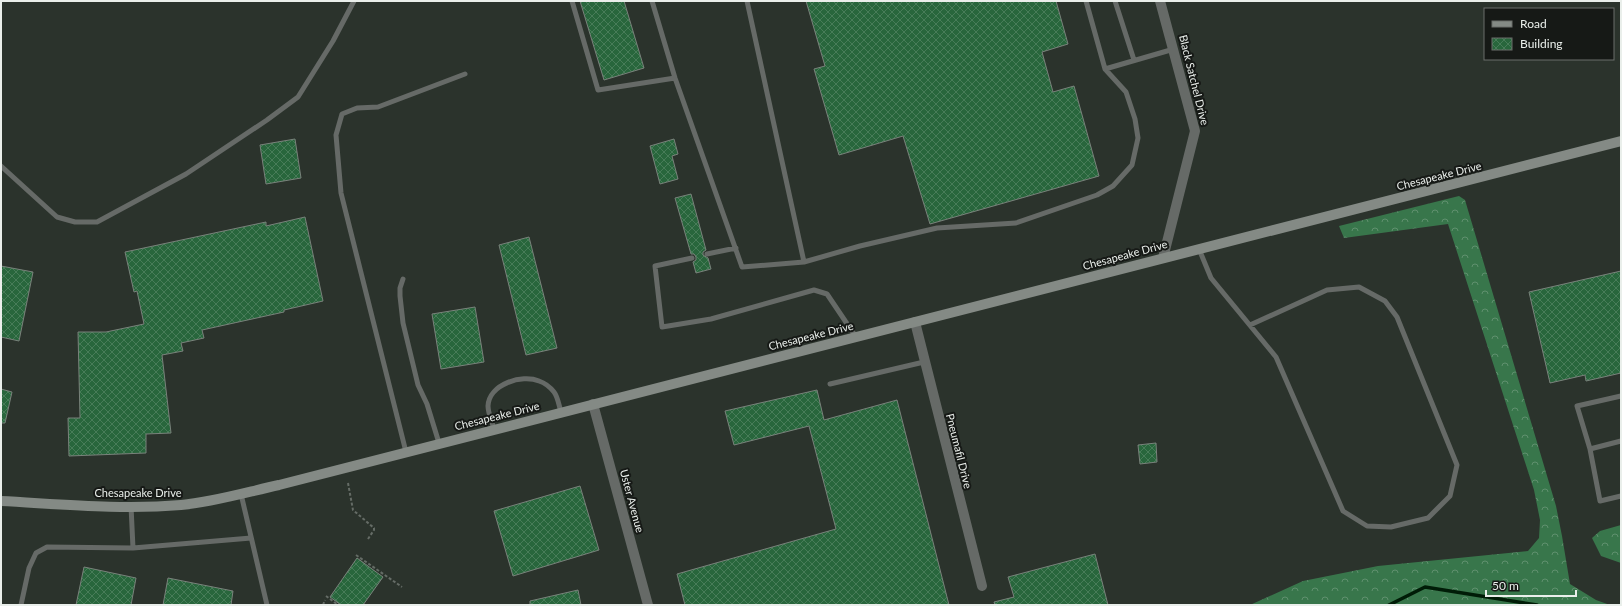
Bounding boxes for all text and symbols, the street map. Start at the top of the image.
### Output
legend [1484,8,1614,60]
text: Road [1520,16,1547,31]
street label: Black Satchel Drive [1177,33,1212,127]
text: Building [1520,36,1563,51]
street label: Chesapeake Drive [1395,159,1483,192]
street label: Chesapeake Drive [1081,237,1169,272]
street label: Chesapeake Drive [767,319,855,352]
street label: Chesapeake Drive [453,399,541,432]
street label: Pneumafil Drive [944,412,975,490]
street label: Uster Avenue [618,468,647,534]
street label: Chesapeake Drive [94,486,182,499]
scale bar [1486,572,1576,598]
text: 50 m [1492,578,1519,593]

